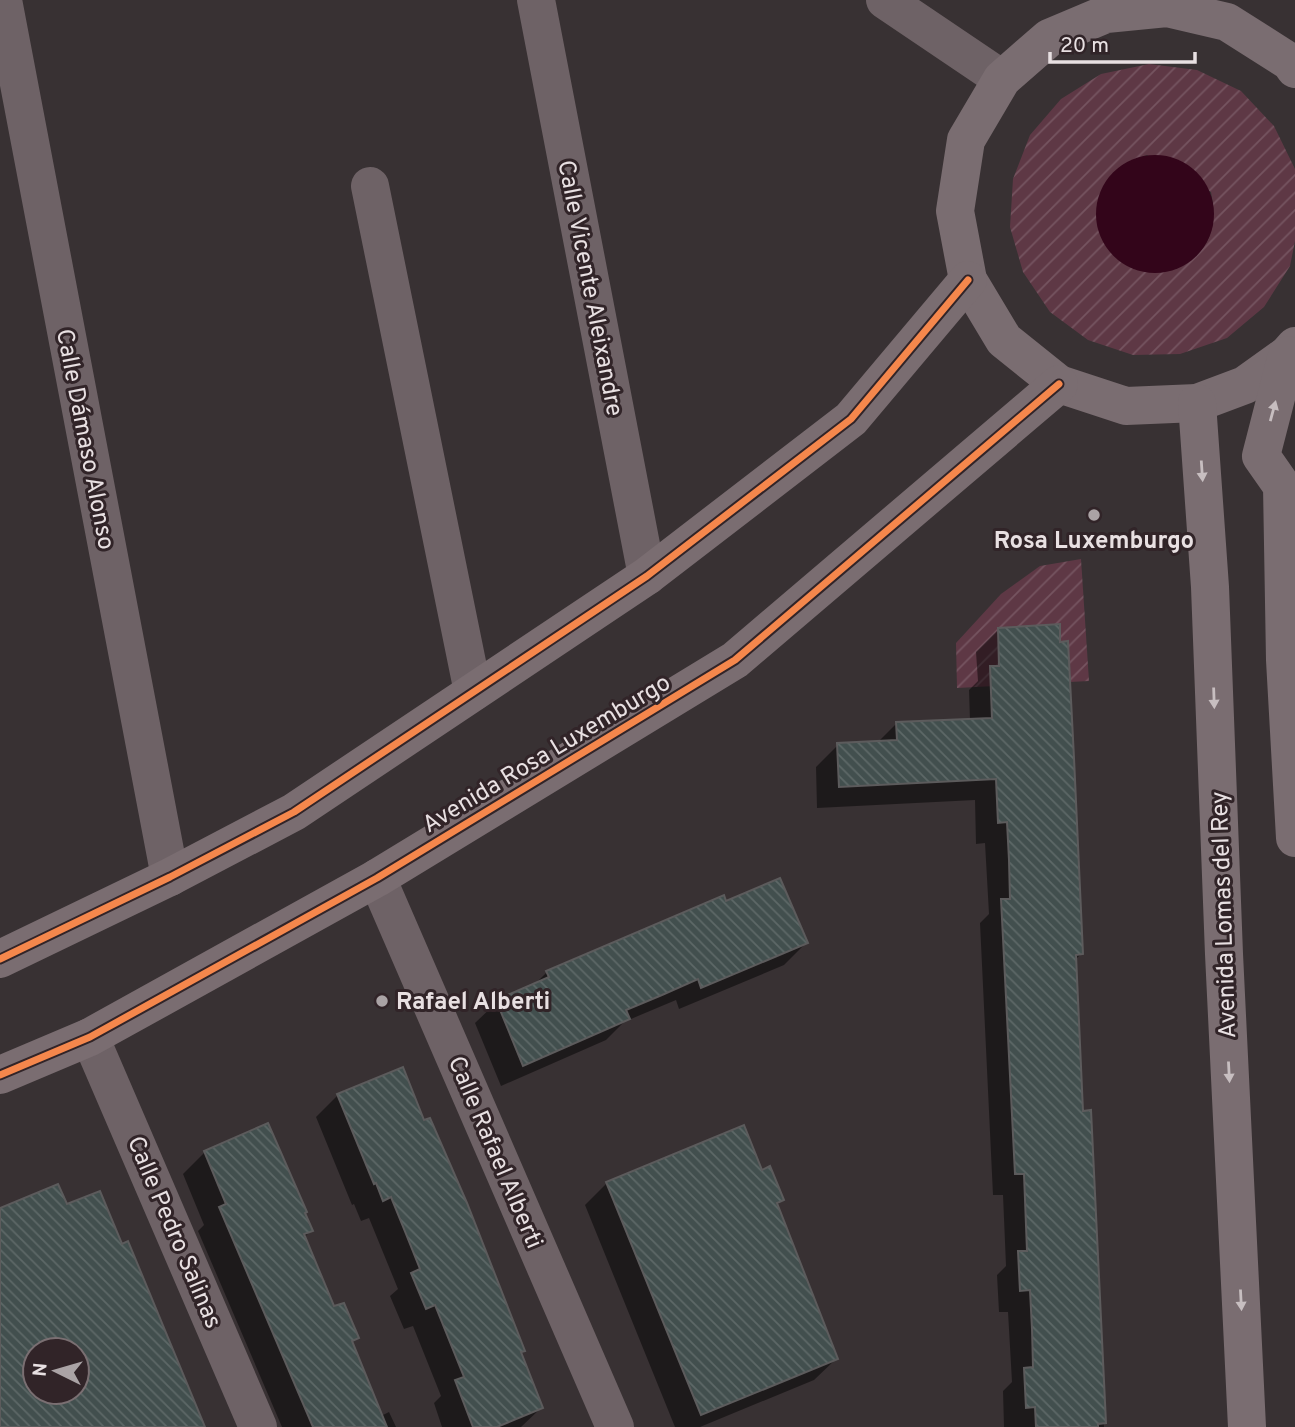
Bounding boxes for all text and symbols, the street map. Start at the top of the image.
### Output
scale bar [1050,21,1195,65]
text: 20 m [1060,33,1109,60]
street label: Calle Vicente Aleixandre [549,158,629,419]
street label: Calle Dámaso Alonso [48,326,120,552]
one-way arrow [1268,400,1279,422]
one-way arrow [1197,460,1208,482]
marker: Rosa Luxemburgo [1086,507,1102,523]
place label: Rosa Luxemburgo [994,527,1194,557]
street label: Avenida Rosa Luxemburgo [417,669,677,841]
one-way arrow [1209,687,1220,709]
street label: Avenida Lomas del Rey [1206,791,1244,1039]
place label: Rafael Alberti [396,988,550,1018]
marker: Rafael Alberti [374,993,390,1009]
street label: Calle Rafael Alberti [440,1052,548,1254]
one-way arrow [1224,1062,1235,1084]
street label: Calle Pedro Salinas [119,1132,227,1333]
one-way arrow [1235,1289,1246,1311]
north arrow [21,1336,91,1406]
text: N [29,1362,54,1378]

